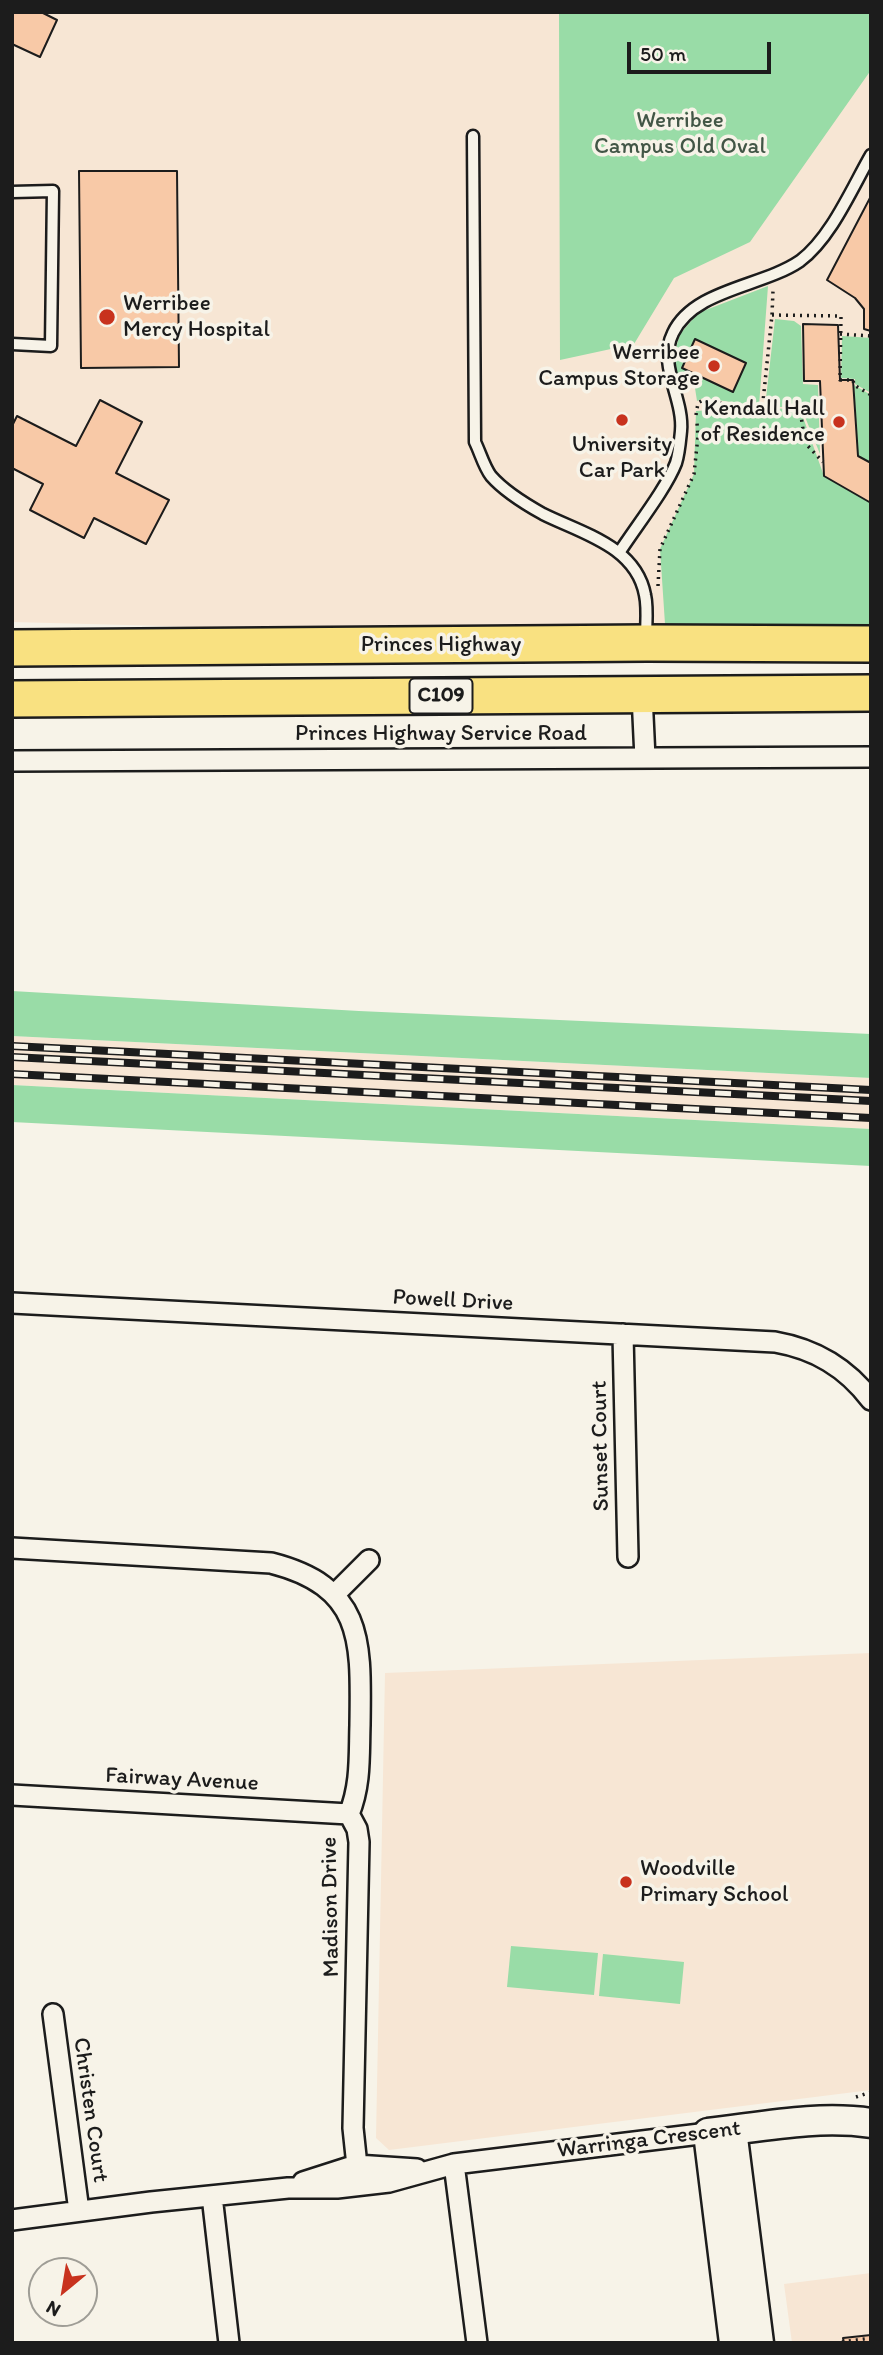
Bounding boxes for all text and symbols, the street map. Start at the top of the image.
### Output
scale bar [631,28,774,72]
text: 50 m [640,41,686,66]
park label: Werribee Campus Old Oval [594,107,766,161]
place label: Werribee Mercy Hospital [123,290,270,344]
marker: Werribee Mercy Hospital [97,307,117,327]
place label: Werribee Campus Storage [538,339,700,393]
marker: Werribee Campus Storage [706,358,722,374]
place label: Kendall Hall of Residence [700,395,825,449]
marker: University Car Park [614,412,630,428]
marker: Kendall Hall of Residence [831,414,847,430]
place label: University Car Park [572,431,672,485]
street label: Princes Highway [361,631,521,659]
road number: C109 [410,678,472,714]
street label: Princes Highway Service Road [295,720,587,748]
street label: Powell Drive [392,1284,514,1318]
street label: Sunset Court [586,1381,616,1511]
street label: Fairway Avenue [105,1762,259,1798]
street label: Madison Drive [316,1836,346,1978]
place label: Woodville Primary School [640,1855,789,1909]
marker: Woodville Primary School [618,1874,634,1890]
street label: Christen Court [66,2036,114,2184]
street label: Warringa Crescent [556,2115,742,2165]
north arrow [28,2257,98,2327]
text: N [42,2296,65,2322]

